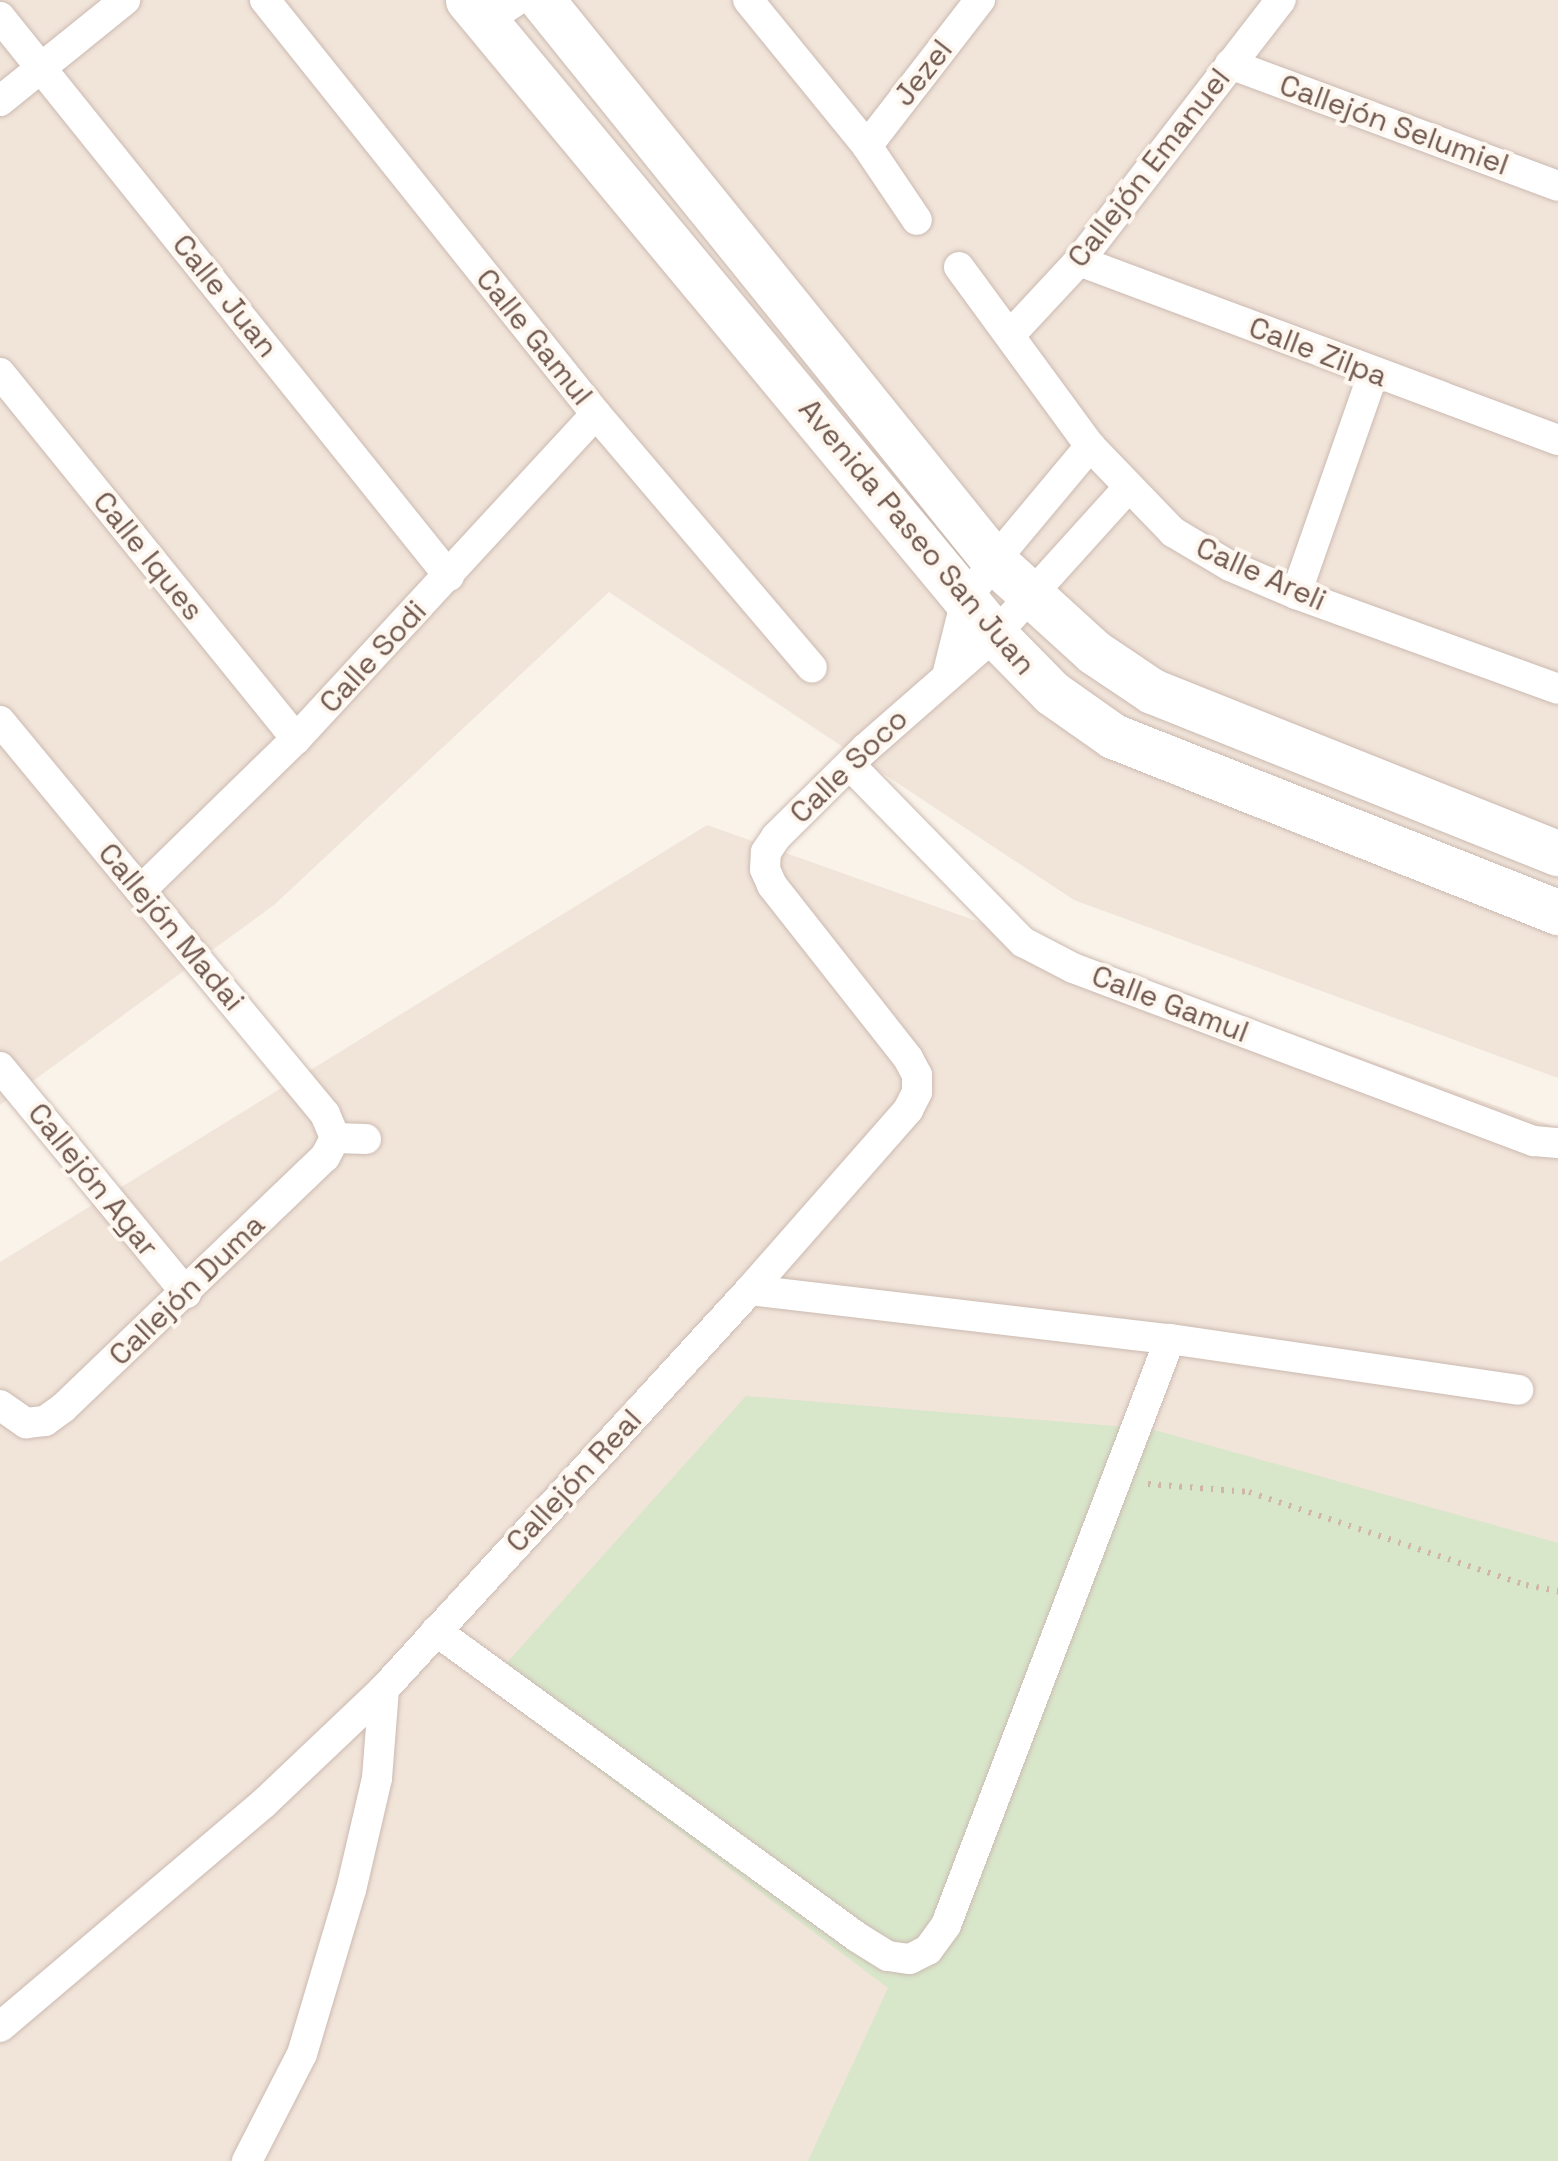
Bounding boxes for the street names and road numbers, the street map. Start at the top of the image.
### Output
street label: Jezel [886,33,960,113]
street label: Callejón Emanuel [1060,61,1238,275]
street label: Callejón Selumiel [1275,67,1513,183]
street label: Calle Juan [165,227,285,365]
street label: Calle Gamul [468,262,600,412]
street label: Calle Zilpa [1244,309,1392,395]
street label: Avenida Paseo San Juan [791,392,1043,682]
street label: Calle Iques [85,484,211,628]
street label: Calle Areli [1190,529,1332,619]
street label: Calle Sodi [312,593,434,721]
street label: Calle Soco [783,701,915,831]
street label: Callejón Madai [90,836,252,1018]
street label: Calle Gamul [1087,958,1253,1050]
street label: Callejón Agar [20,1096,166,1264]
street label: Callejón Duma [102,1207,272,1373]
street label: Callejón Real [499,1402,649,1560]

